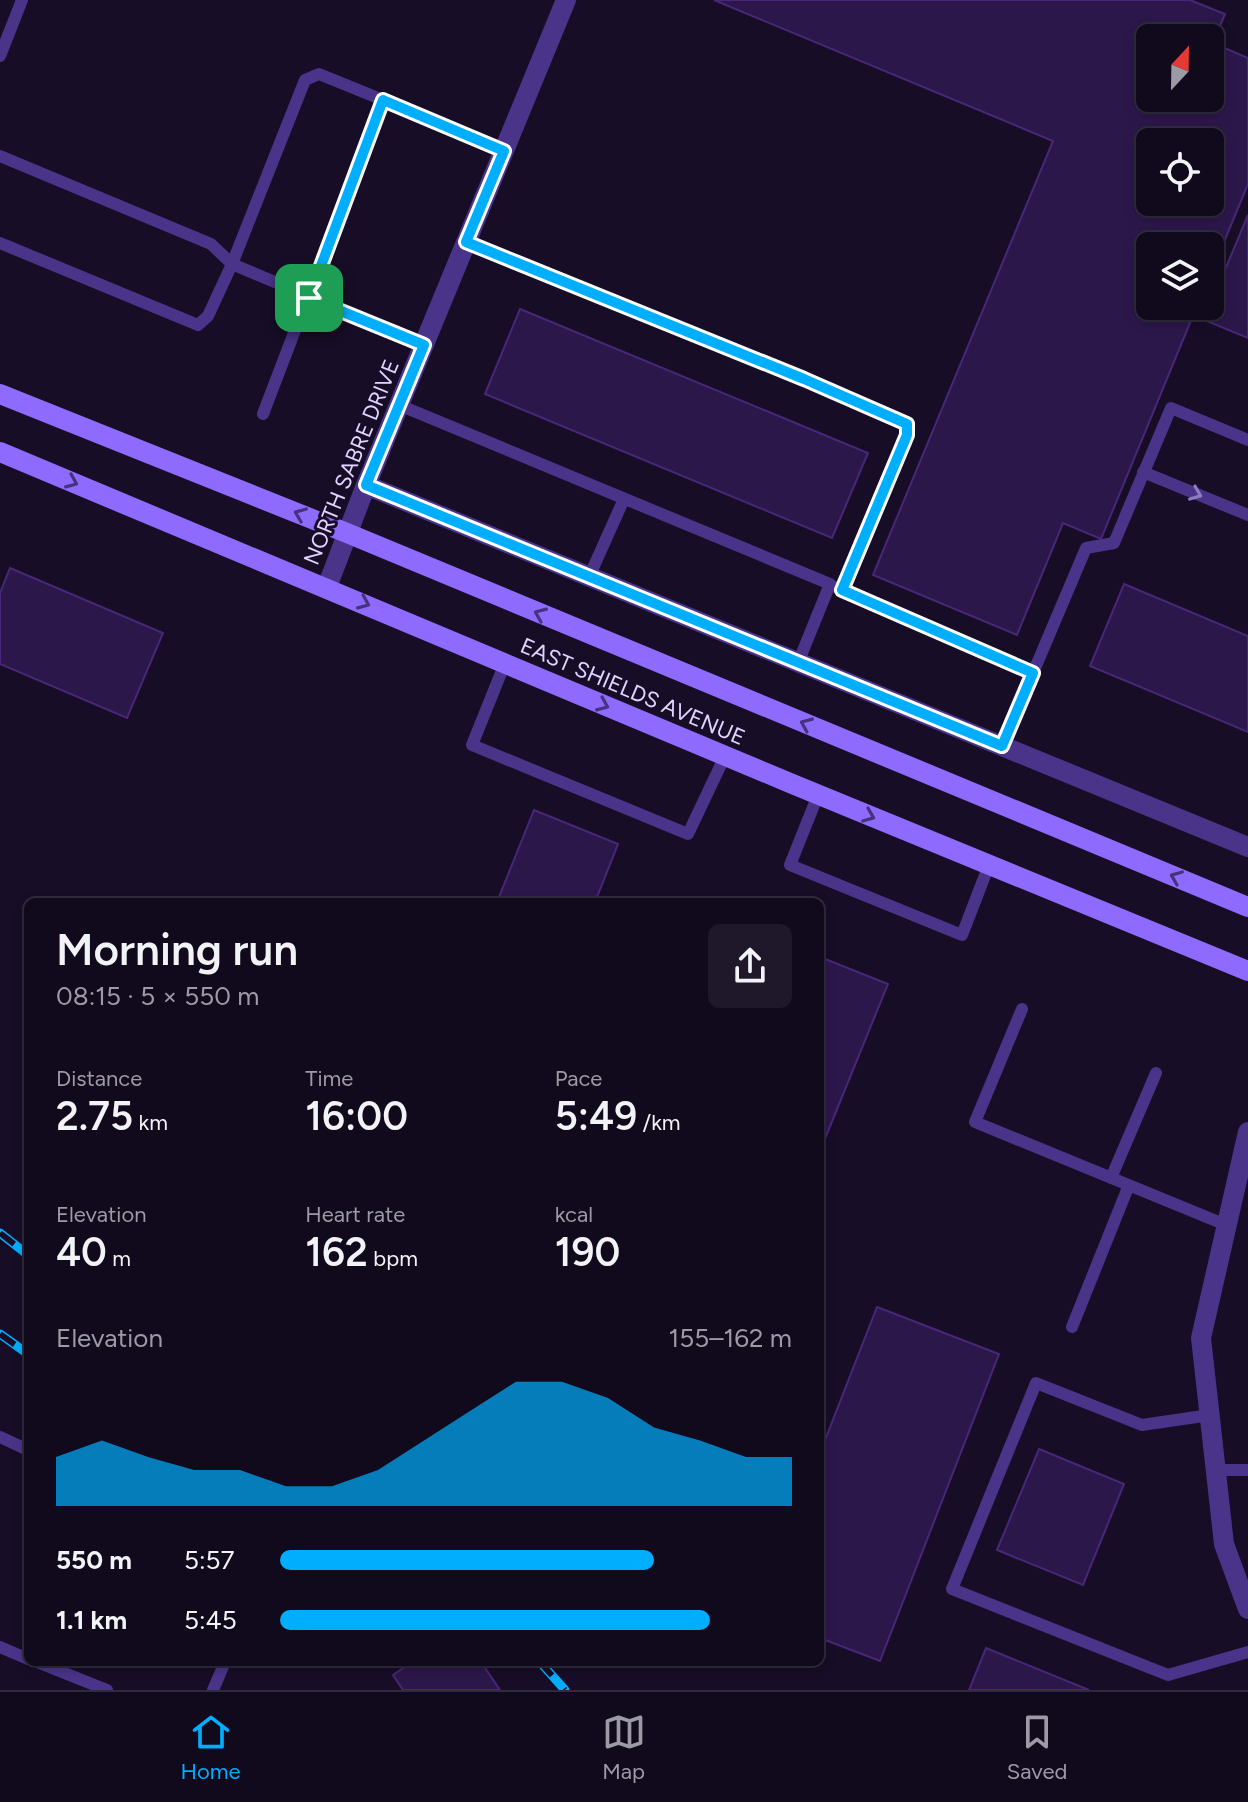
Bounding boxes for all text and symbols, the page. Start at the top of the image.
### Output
north arrow [1136,24,1224,112]
map controls [1136,24,1224,320]
button: locate [1136,128,1224,216]
button: layers [1136,232,1224,320]
pin [275,264,343,332]
icon: arrive [287,276,331,320]
street label: NORTH SABRE DRIVE [298,356,405,569]
one-way arrow [64,472,78,489]
one-way arrow [1187,484,1202,500]
one-way arrow [294,508,308,524]
one-way arrow [356,594,370,610]
one-way arrow [534,607,549,623]
street label: EAST SHIELDS AVENUE [516,632,749,751]
one-way arrow [595,695,609,711]
one-way arrow [800,718,814,734]
one-way arrow [861,806,875,822]
one-way arrow [1170,871,1184,887]
text: Morning run [56,923,298,976]
button: share [708,924,792,1008]
text: 08:15 · 5 × 550 m [56,980,259,1012]
text: Distance [56,1065,142,1092]
text: Time [305,1065,353,1092]
text: Pace [555,1065,602,1092]
text: 2.75 [56,1092,133,1140]
text: 16:00 [305,1092,408,1140]
text: 5:49 [555,1092,637,1140]
text: km [133,1109,168,1136]
text: /km [637,1109,681,1136]
text: Elevation [56,1201,146,1228]
text: Heart rate [305,1201,405,1228]
text: kcal [555,1201,593,1228]
text: 40 [56,1228,107,1276]
text: 162 [305,1228,368,1276]
text: 190 [555,1228,620,1276]
text: m [107,1245,131,1272]
text: bpm [368,1245,418,1272]
text: Elevation [56,1322,163,1354]
text: 155–162 m [669,1322,792,1354]
text: 550 m [56,1544,132,1576]
text: 5:57 [184,1544,234,1576]
text: 1.1 km [56,1604,127,1636]
text: 5:45 [184,1604,237,1636]
tab: Home [181,1710,241,1785]
tab: Map [602,1710,646,1785]
tab: Saved [1007,1710,1067,1785]

